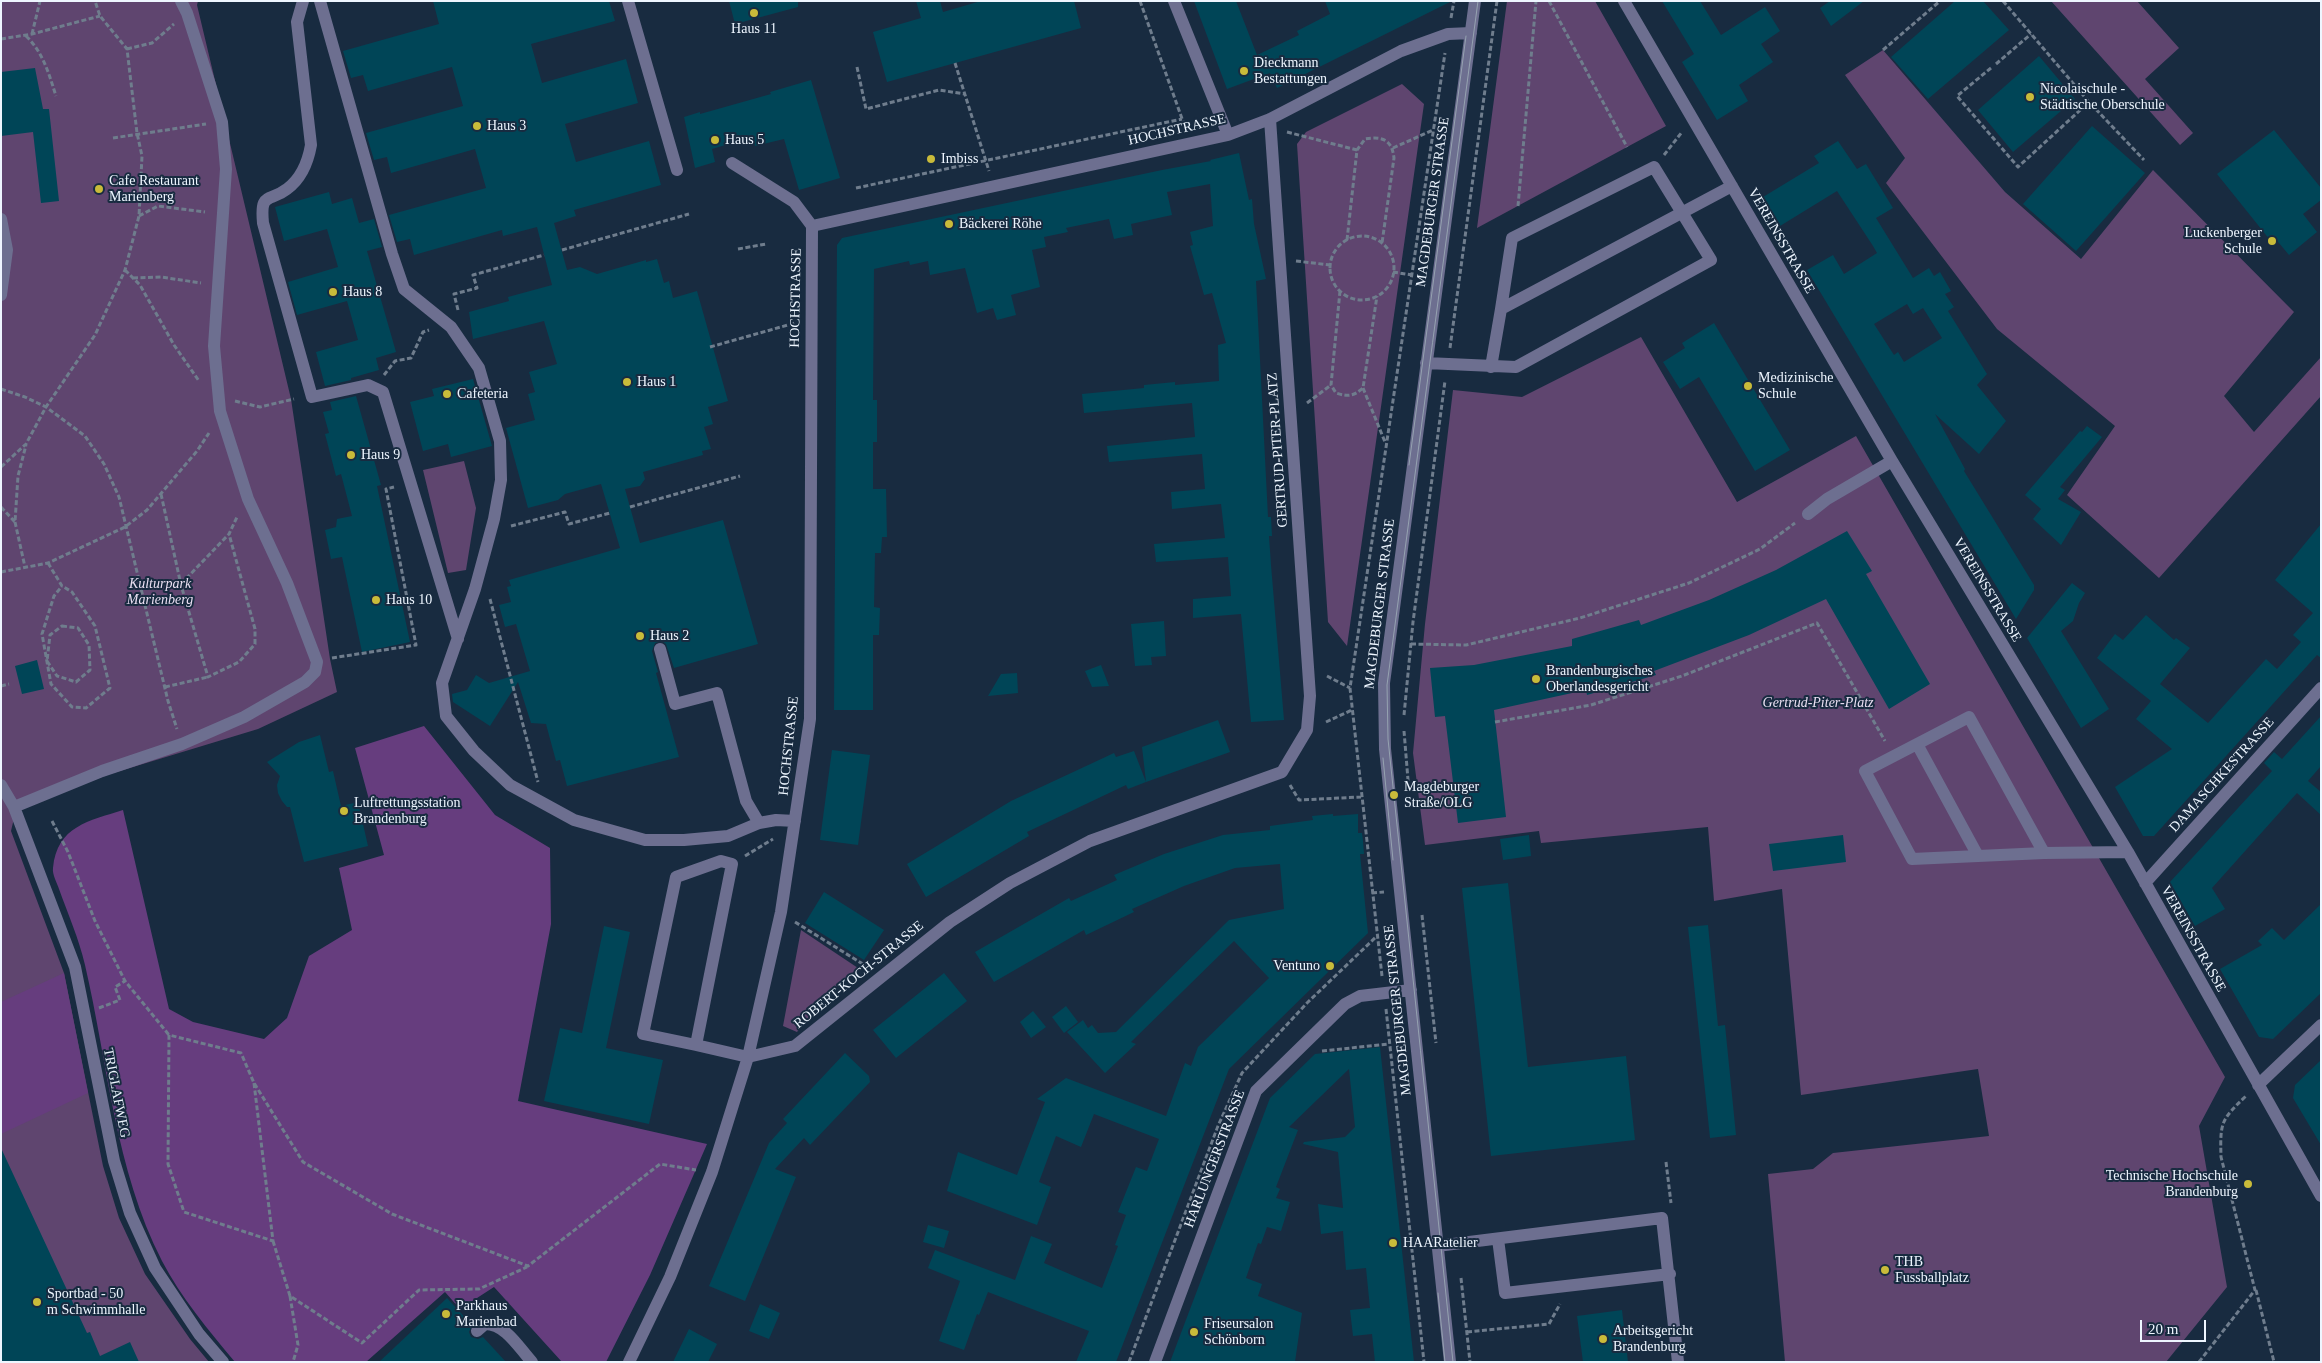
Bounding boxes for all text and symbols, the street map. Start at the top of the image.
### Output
marker: Haus 11 [748,7,760,19]
place label: Haus 11 [731,21,777,37]
place label: Dieckmann Bestattungen [1254,55,1327,88]
marker: Dieckmann Bestattungen [1238,65,1250,77]
place label: Nicolaischule - Städtische Oberschule [2040,81,2165,114]
marker: Nicolaischule - Städtische Oberschule [2024,91,2036,103]
street label: HOCHSTRASSE [1127,111,1227,149]
street label: MAGDEBURGER STRASSE [1413,116,1453,288]
place label: Haus 3 [487,118,526,134]
marker: Haus 3 [471,120,483,132]
place label: Haus 5 [725,132,764,148]
marker: Haus 5 [709,134,721,146]
place label: Imbiss [941,151,978,167]
marker: Imbiss [925,153,937,165]
place label: Cafe Restaurant Marienberg [109,173,199,206]
marker: Cafe Restaurant Marienberg [93,183,105,195]
street label: VEREINSSTRASSE [1744,185,1818,297]
place label: Bäckerei Röhe [959,216,1042,232]
marker: Bäckerei Röhe [943,218,955,230]
place label: Luckenberger Schule [2185,225,2262,258]
marker: Luckenberger Schule [2266,235,2278,247]
street label: HOCHSTRASSE [787,248,805,348]
place label: Haus 8 [343,284,382,300]
marker: Haus 8 [327,286,339,298]
place label: Medizinische Schule [1758,370,1833,402]
street label: GERTRUD-PITER-PLATZ [1264,372,1292,528]
place label: Haus 1 [637,374,676,390]
marker: Haus 1 [621,376,633,388]
marker: Medizinische Schule [1742,380,1754,392]
place label: Cafeteria [457,386,508,402]
marker: Cafeteria [441,388,453,400]
place label: Haus 9 [361,447,400,463]
marker: Haus 9 [345,449,357,461]
street label: MAGDEBURGER STRASSE [1361,518,1399,690]
street label: VEREINSSTRASSE [1949,535,2025,645]
park label: Kulturpark Marienberg [127,576,193,608]
place label: Haus 10 [386,592,432,608]
marker: Haus 10 [370,594,382,606]
place label: Haus 2 [650,628,689,644]
marker: Haus 2 [634,630,646,642]
place label: Brandenburgisches Oberlandesgericht [1546,663,1653,696]
marker: Brandenburgisches Oberlandesgericht [1530,673,1542,685]
park label: Gertrud-Piter-Platz [1763,695,1873,711]
street label: HOCHSTRASSE [775,696,803,796]
street label: DAMASCHKESTRASSE [2166,714,2278,836]
place label: Magdeburger Straße/OLG [1404,779,1479,812]
marker: Magdeburger Straße/OLG [1388,789,1400,801]
place label: Luftrettungsstation Brandenburg [354,795,461,828]
marker: Luftrettungsstation Brandenburg [338,805,350,817]
street label: VEREINSSTRASSE [2157,883,2229,995]
street label: ROBERT-KOCH-STRASSE [791,917,927,1033]
street label: MAGDEBURGER STRASSE [1381,924,1415,1096]
place label: Ventuno [1273,958,1320,974]
marker: Ventuno [1324,960,1336,972]
street label: TRIGLAFWEG [99,1047,133,1139]
street label: HARLUNGERSTRASSE [1181,1088,1249,1230]
place label: Technische Hochschule Brandenburg [2106,1168,2238,1200]
marker: Technische Hochschule Brandenburg [2242,1178,2254,1190]
place label: HAARatelier [1403,1235,1478,1251]
marker: HAARatelier [1387,1237,1399,1249]
place label: THB Fussballplatz [1895,1254,1969,1286]
marker: THB Fussballplatz [1879,1264,1891,1276]
place label: Sportbad - 50 m Schwimmhalle [47,1286,145,1318]
marker: Sportbad - 50 m Schwimmhalle [31,1296,43,1308]
place label: Parkhaus Marienbad [456,1298,517,1330]
marker: Parkhaus Marienbad [440,1308,452,1320]
scale bar [2142,1310,2208,1342]
place label: Friseursalon Schönborn [1204,1316,1273,1348]
text: 20 m [2148,1321,2178,1337]
place label: Arbeitsgericht Brandenburg [1613,1323,1693,1355]
marker: Friseursalon Schönborn [1188,1326,1200,1338]
marker: Arbeitsgericht Brandenburg [1597,1333,1609,1345]

